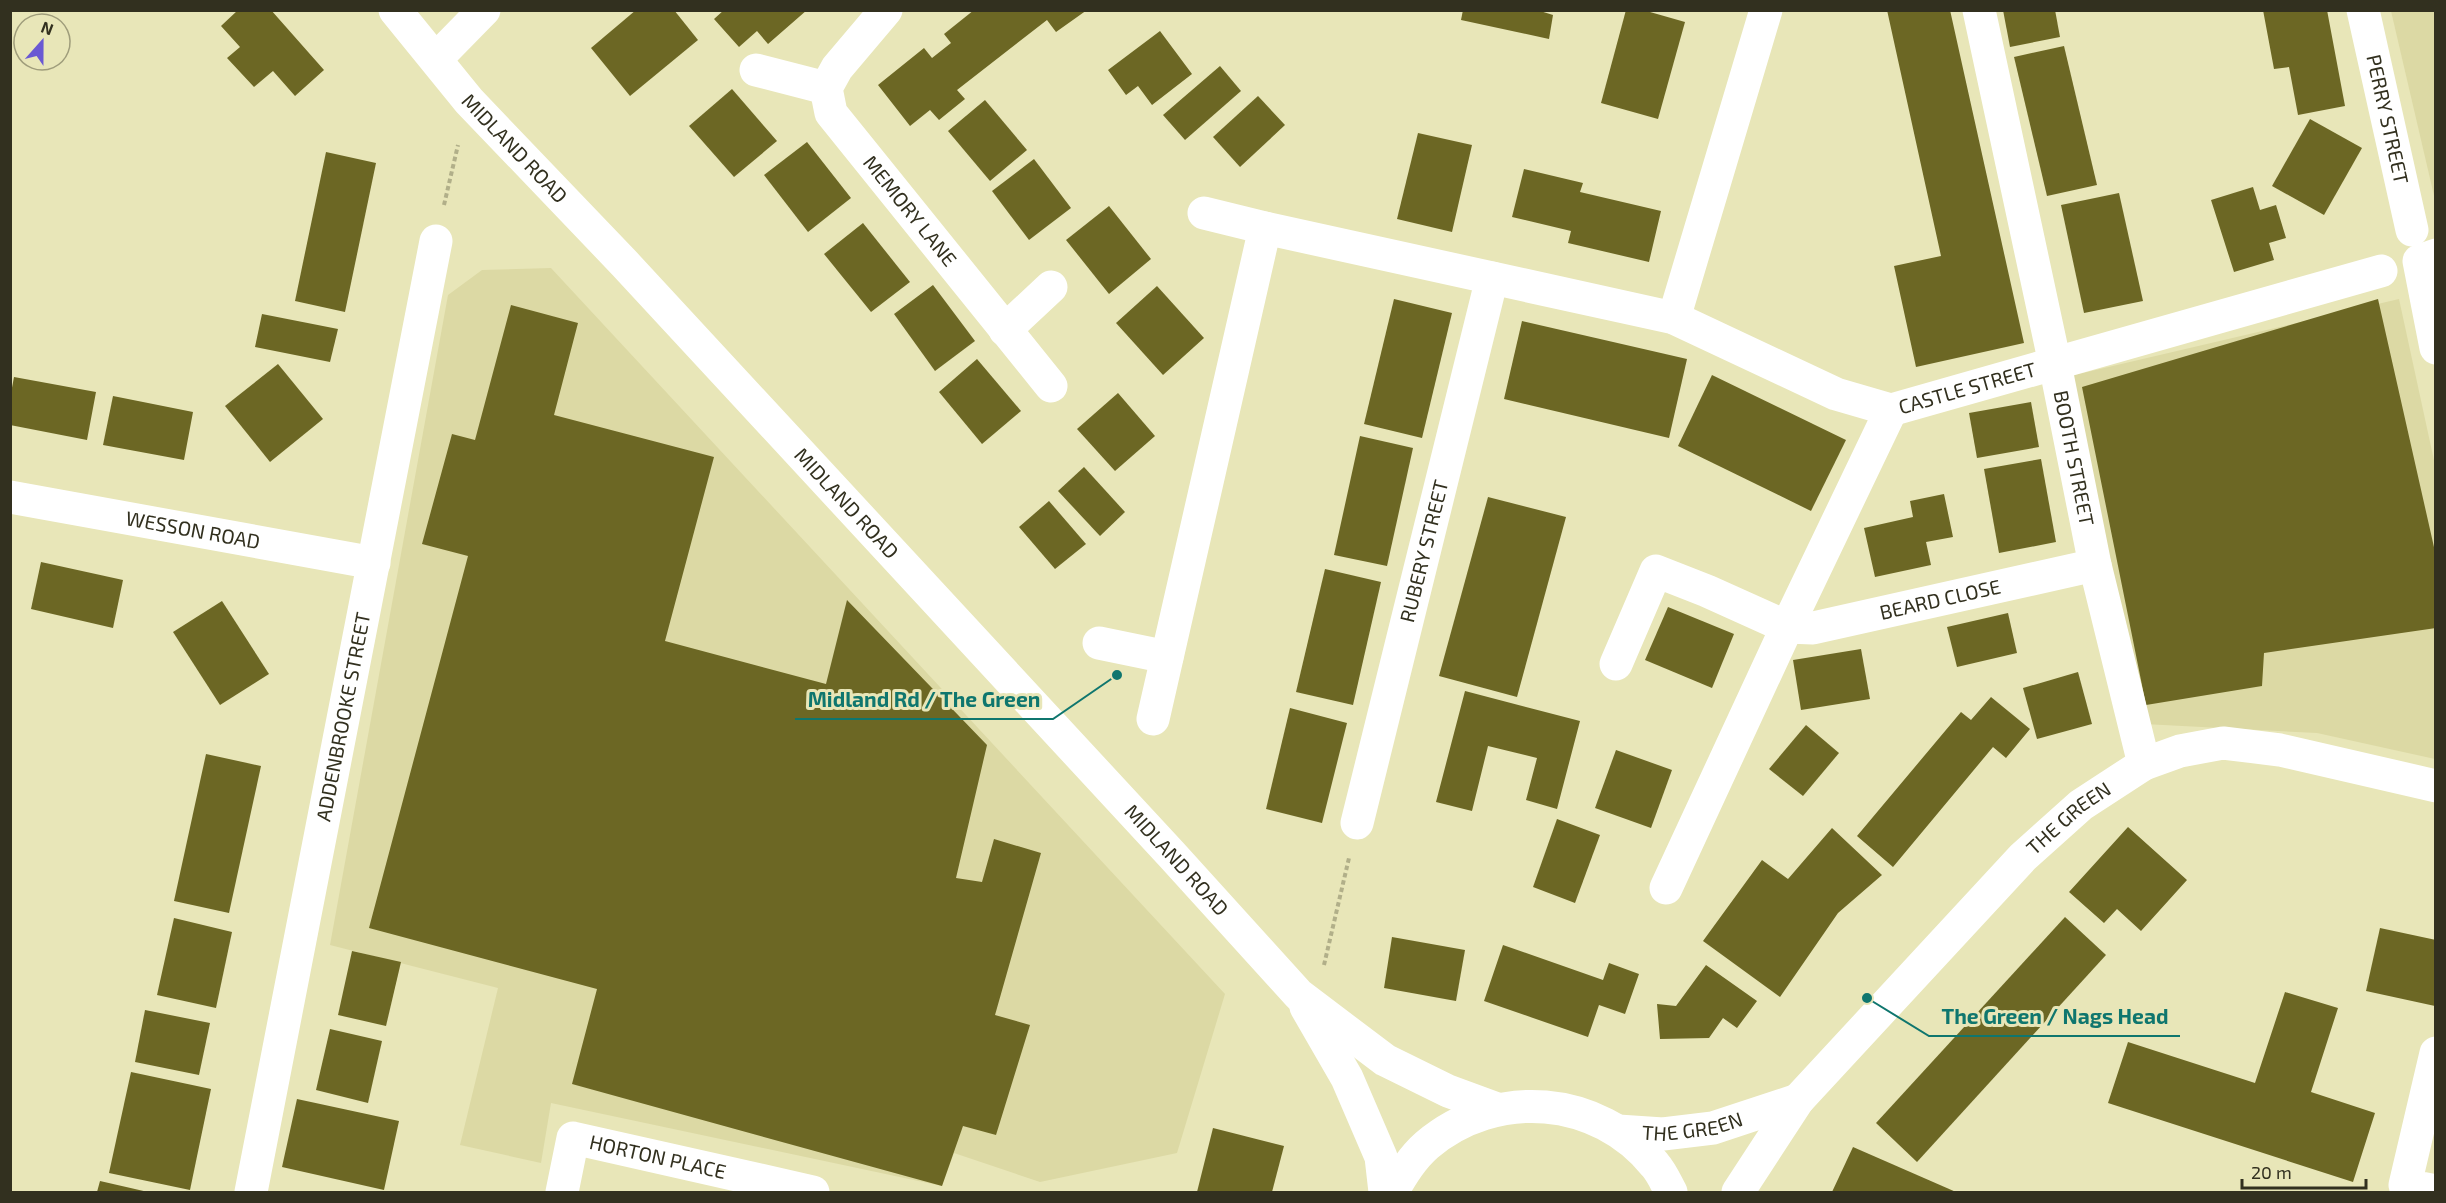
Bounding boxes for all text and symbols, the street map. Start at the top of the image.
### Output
north arrow [12,12,72,72]
text: N [39,17,56,38]
street label: PERRY STREET [2362,52,2414,187]
street label: MIDLAND ROAD [457,88,573,207]
street label: MEMORY LANE [859,150,962,270]
street label: CASTLE STREET [1896,356,2039,418]
street label: BOOTH STREET [2050,388,2100,528]
street label: MIDLAND ROAD [790,442,904,563]
street label: RUBERY STREET [1394,477,1453,625]
street label: WESSON ROAD [124,505,262,553]
street label: BEARD CLOSE [1877,573,2003,624]
street label: ADDENBROOKE STREET [310,610,375,823]
callout: Midland Rd / The Green [795,680,1053,719]
text: Midland Rd / The Green [808,686,1040,711]
street label: THE GREEN [2021,776,2115,859]
street label: MIDLAND ROAD [1120,799,1234,920]
callout: The Green / Nags Head [1929,997,2180,1036]
text: The Green / Nags Head [1942,1003,2168,1028]
street label: THE GREEN [1641,1106,1746,1145]
street label: HORTON PLACE [587,1129,729,1183]
scale bar [2242,1152,2366,1190]
text: 20 m [2251,1161,2292,1183]

